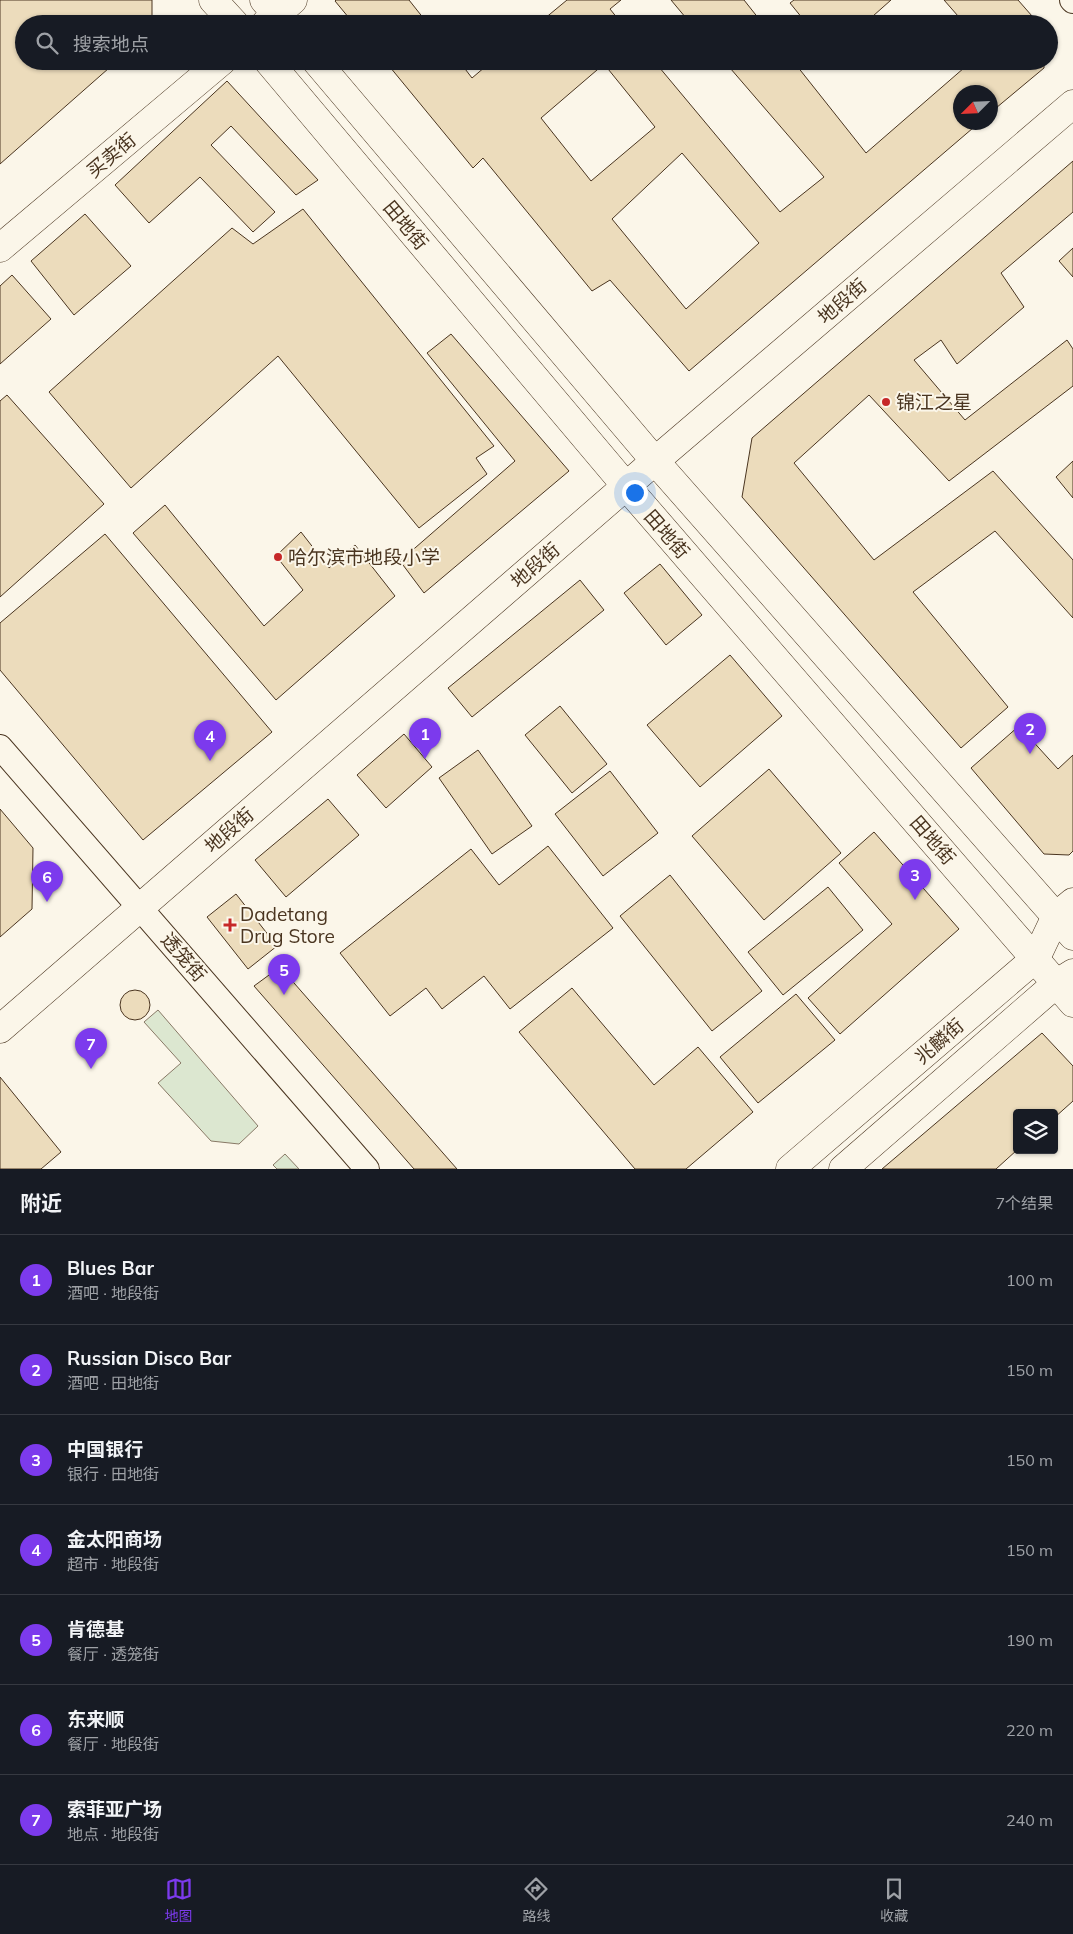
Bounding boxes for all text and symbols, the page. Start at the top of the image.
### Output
search box [15,15,1058,70]
icon: search [33,29,61,57]
text: 搜索地点 [73,32,149,56]
north arrow [953,85,998,130]
street label: 买卖街 [81,127,141,183]
street label: 田地街 [378,195,434,255]
street label: 地段街 [813,273,871,329]
place label: 锦江之星 [896,390,972,414]
marker: 锦江之星 [880,396,892,408]
your location [622,480,648,506]
street label: 田地街 [639,505,695,563]
street label: 地段街 [506,537,564,593]
place label: 哈尔滨市地段小学 [288,545,440,569]
marker: 哈尔滨市地段小学 [272,551,284,563]
pin: 2 [1014,713,1046,754]
pin: 1 [409,718,441,759]
pin: 4 [194,720,226,761]
street label: 地段街 [200,802,258,858]
street label: 田地街 [905,811,961,869]
pin: 3 [899,859,931,900]
pin: 6 [31,861,63,902]
place label: Dadetang Drug Store [240,902,335,948]
marker: Dadetang Drug Store [224,919,236,931]
street label: 透笼街 [156,928,212,986]
pin: 5 [268,954,300,995]
street label: 兆麟街 [910,1013,968,1069]
pin: 7 [75,1028,107,1069]
map controls [1013,1109,1058,1154]
button: layers [1013,1109,1058,1154]
text: 附近 [20,1190,62,1216]
text: 7个结果 [995,1193,1053,1213]
text: Blues Bar [67,1256,154,1280]
text: 1 [31,1270,41,1290]
text: 100 m [1006,1270,1053,1290]
text: 酒吧 · 地段街 [67,1283,159,1303]
text: Russian Disco Bar [67,1346,231,1370]
text: 2 [31,1360,41,1380]
text: 150 m [1006,1360,1053,1380]
text: 酒吧 · 田地街 [67,1373,159,1393]
text: 中国银行 [67,1437,143,1461]
text: 3 [31,1450,41,1470]
text: 150 m [1006,1450,1053,1470]
text: 银行 · 田地街 [67,1464,159,1484]
text: 金太阳商场 [67,1527,162,1551]
text: 4 [31,1540,41,1560]
text: 150 m [1006,1540,1053,1560]
text: 超市 · 地段街 [67,1554,159,1574]
text: 肯德基 [67,1617,124,1641]
text: 5 [31,1630,41,1650]
text: 190 m [1006,1630,1053,1650]
text: 餐厅 · 透笼街 [67,1644,159,1664]
text: 东来顺 [67,1707,124,1731]
text: 6 [31,1720,41,1740]
text: 220 m [1006,1720,1053,1740]
text: 餐厅 · 地段街 [67,1734,159,1754]
text: 索菲亚广场 [67,1797,162,1821]
text: 7 [31,1810,41,1830]
text: 240 m [1006,1810,1053,1830]
text: 地点 · 地段街 [67,1824,159,1844]
tab: 地图 [165,1875,193,1925]
tab: 路线 [522,1875,550,1925]
tab: 收藏 [880,1875,908,1925]

